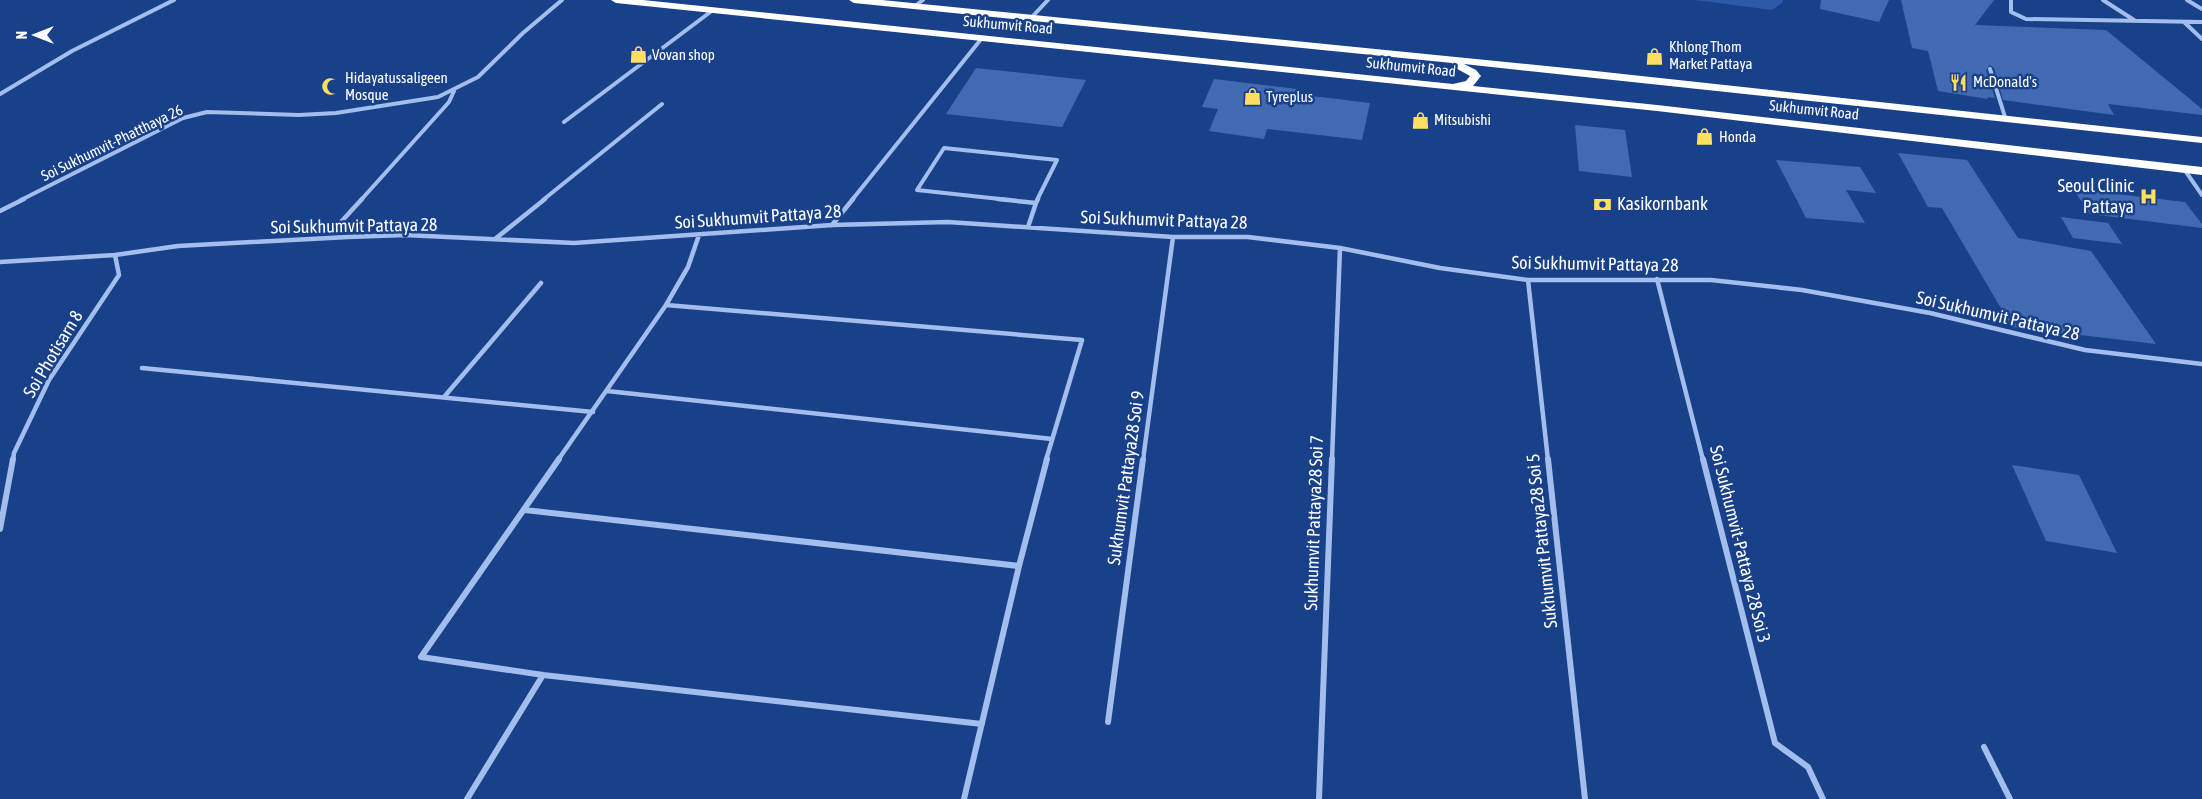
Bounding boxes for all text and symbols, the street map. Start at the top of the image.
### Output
north arrow [10,10,60,60]
street label: Sukhumvit Road [962,12,1054,37]
text: N [14,31,30,39]
place label: Khlong Thom Market Pattaya [1669,38,1753,72]
shop icon: Vovan shop [628,45,648,65]
place label: Vovan shop [652,46,715,63]
shop icon: Khlong Thom Market Pattaya [1645,46,1665,66]
street label: Sukhumvit Road [1365,53,1457,80]
place label: Hidayatussaligeen Mosque [345,69,448,103]
restaurant icon: McDonald's [1949,72,1969,92]
place label: McDonald's [1973,73,2037,90]
mosque icon: Hidayatussaligeen Mosque [321,77,341,97]
shop icon: Tyreplus [1242,87,1262,107]
place label: Tyreplus [1266,88,1313,105]
street label: Sukhumvit Road [1768,96,1860,123]
street label: Soi Sukhumvit-Phatthaya 26 [38,101,185,184]
shop icon: Mitsubishi [1410,110,1430,130]
place label: Mitsubishi [1434,111,1491,128]
shop icon: Honda [1695,127,1715,147]
place label: Honda [1719,128,1756,145]
place label: Seoul Clinic Pattaya [2057,175,2134,217]
hospital icon: Seoul Clinic Pattaya [2138,186,2158,206]
place label: Kasikornbank [1617,193,1708,214]
bank icon: Kasikornbank [1593,194,1613,214]
street label: Soi Sukhumvit Pattaya 28 [674,200,842,233]
street label: Soi Sukhumvit Pattaya 28 [1080,206,1248,233]
street label: Soi Sukhumvit Pattaya 28 [270,214,438,237]
street label: Soi Sukhumvit Pattaya 28 [1511,252,1679,275]
street label: Soi Sukhumvit Pattaya 28 [1914,287,2082,345]
street label: Soi Photisarn 8 [18,306,87,401]
street label: Sukhumvit Pattaya28 Soi 9 [1103,390,1148,566]
street label: Sukhumvit Pattaya28 Soi 7 [1300,435,1327,611]
street label: Soi Sukhumvit-Pattaya 28 Soi 3 [1706,443,1775,645]
street label: Sukhumvit Pattaya28 Soi 5 [1522,453,1561,629]

